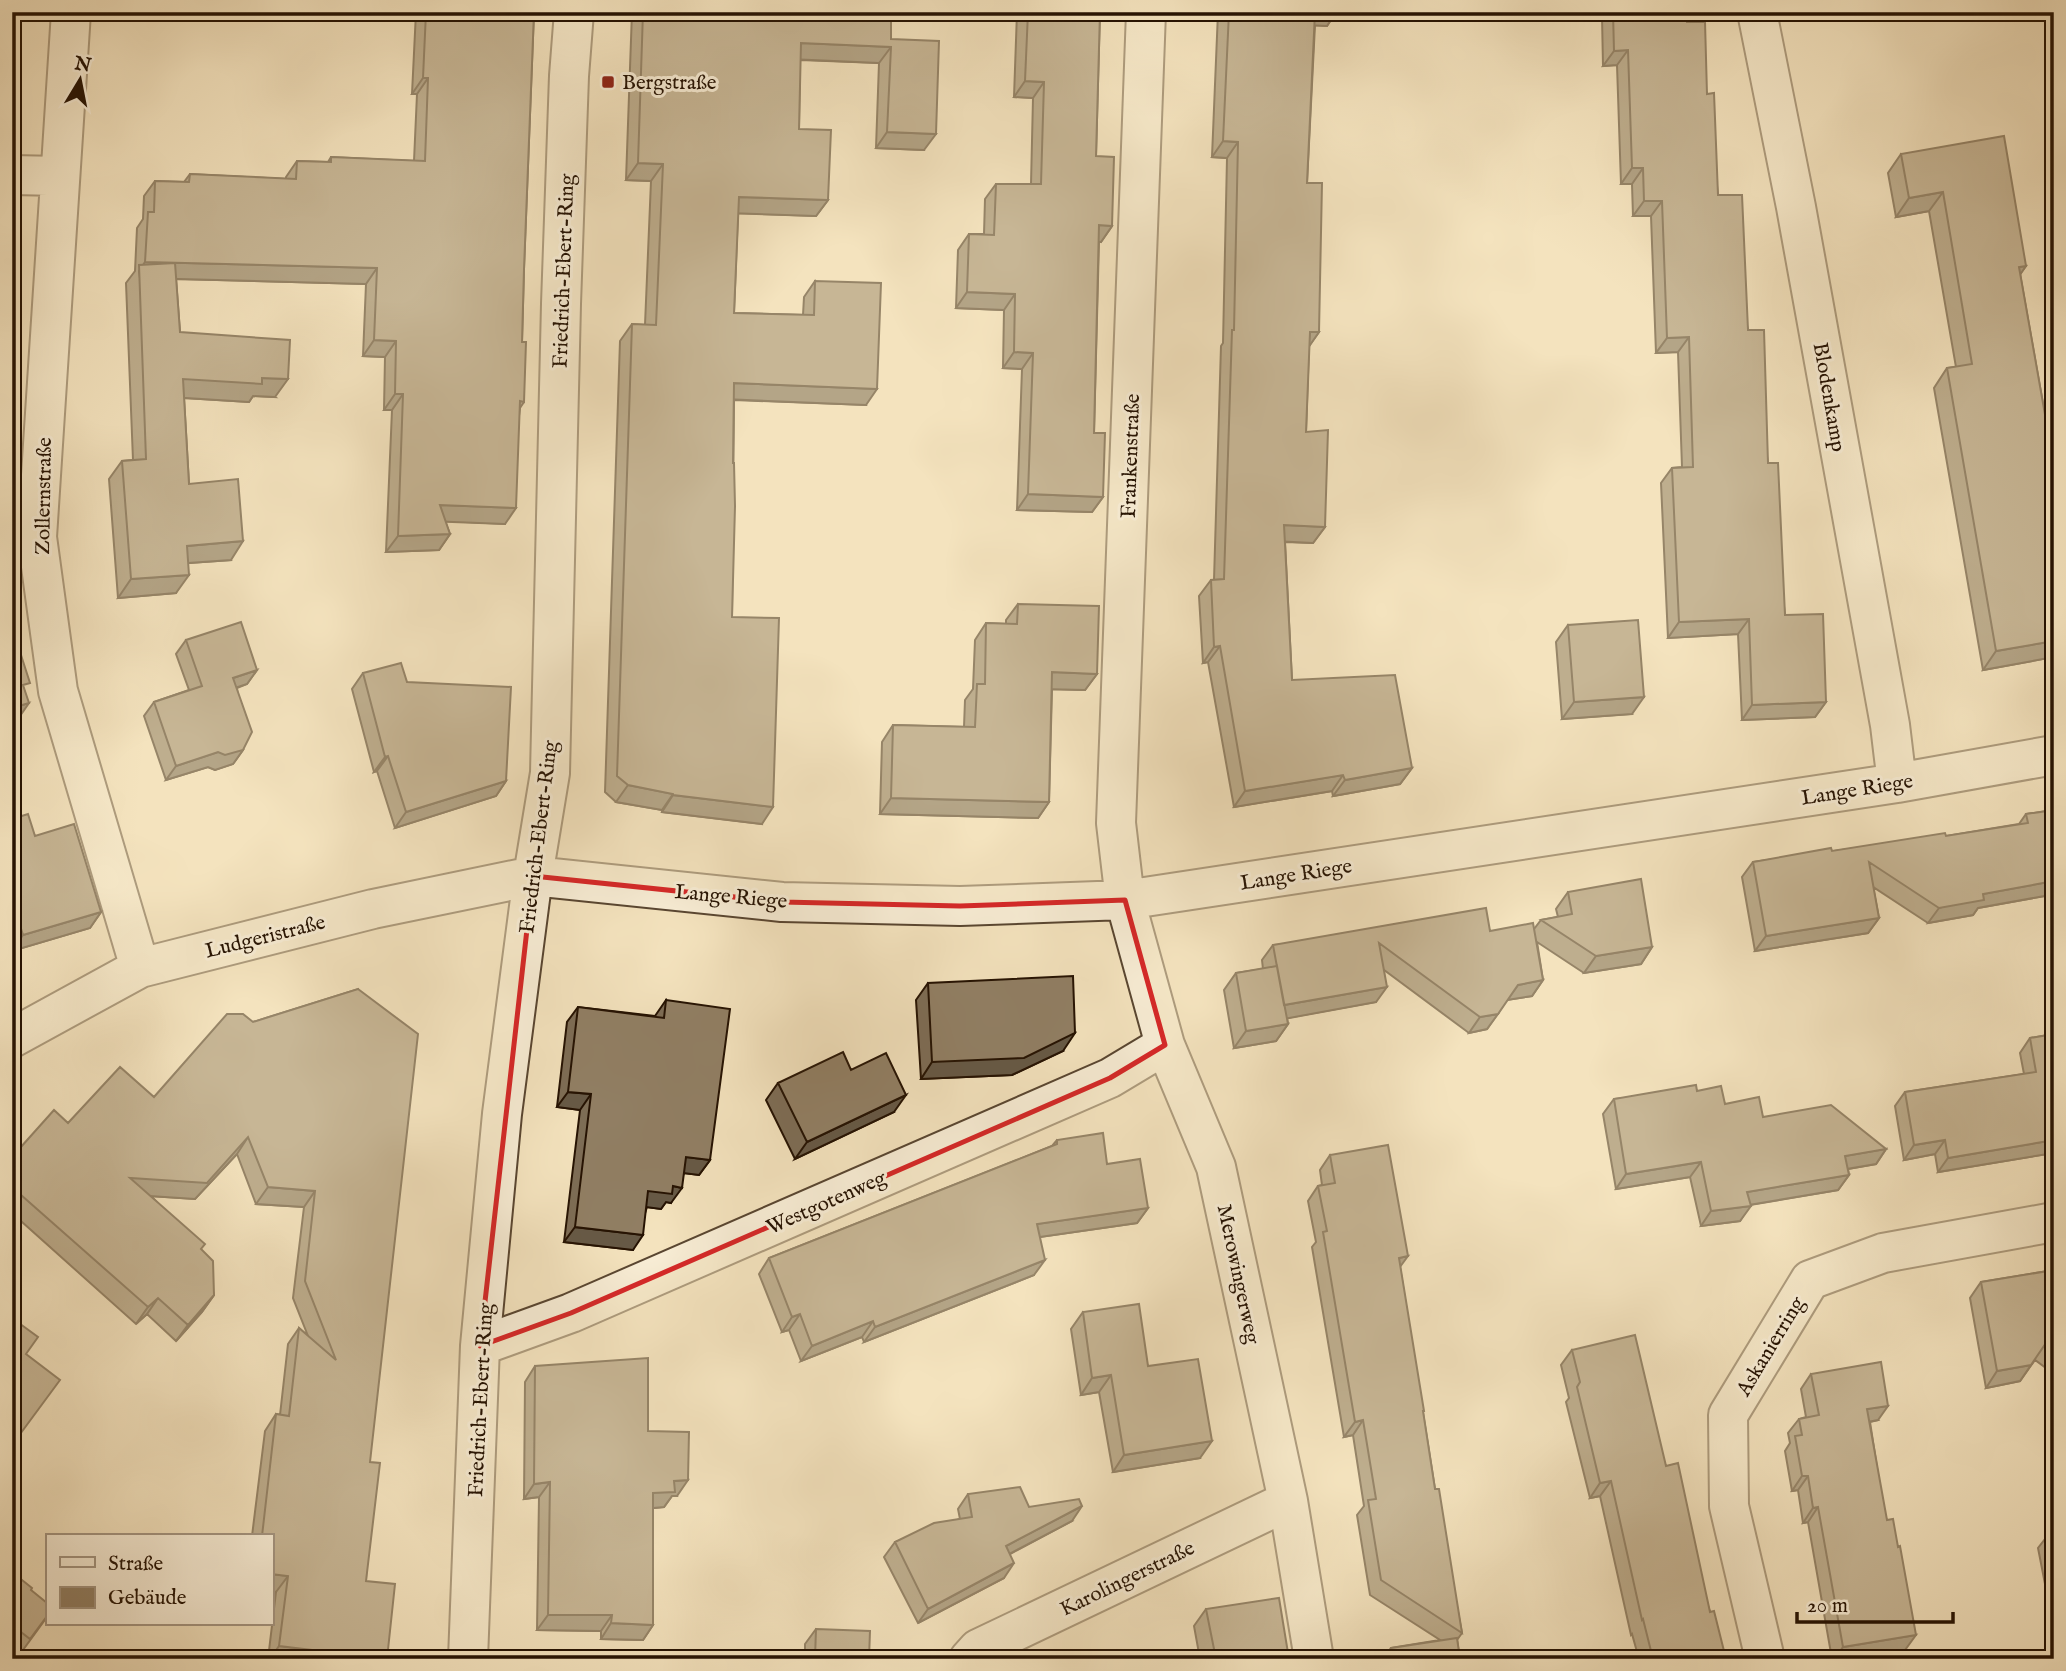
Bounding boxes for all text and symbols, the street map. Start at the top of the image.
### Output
north arrow [46,46,116,116]
text: N [71,52,93,79]
place label: Bergstraße [622,70,717,97]
marker: Bergstraße [600,74,616,90]
street label: Friedrich-Ebert-Ring [548,173,581,369]
street label: Blodenkamp [1806,340,1851,454]
street label: Frankenstraße [1116,393,1147,519]
street label: Zollernstraße [30,437,59,555]
street label: Friedrich-Ebert-Ring [514,738,565,935]
street label: Lange Riege [1799,768,1915,813]
street label: Lange Riege [1238,853,1354,898]
street label: Lange Riege [673,879,789,916]
street label: Ludgeristraße [202,909,329,965]
street label: Westgotenweg [762,1165,891,1242]
street label: Merowingerweg [1210,1202,1266,1347]
street label: Askanierring [1730,1291,1812,1403]
street label: Friedrich-Ebert-Ring [463,1302,500,1498]
legend [46,1534,273,1626]
street label: Karolingerstraße [1056,1535,1200,1624]
text: Straße [108,1551,164,1578]
scale bar [1797,1580,1952,1624]
text: Gebäude [108,1585,187,1612]
text: 20 m [1807,1593,1848,1620]

